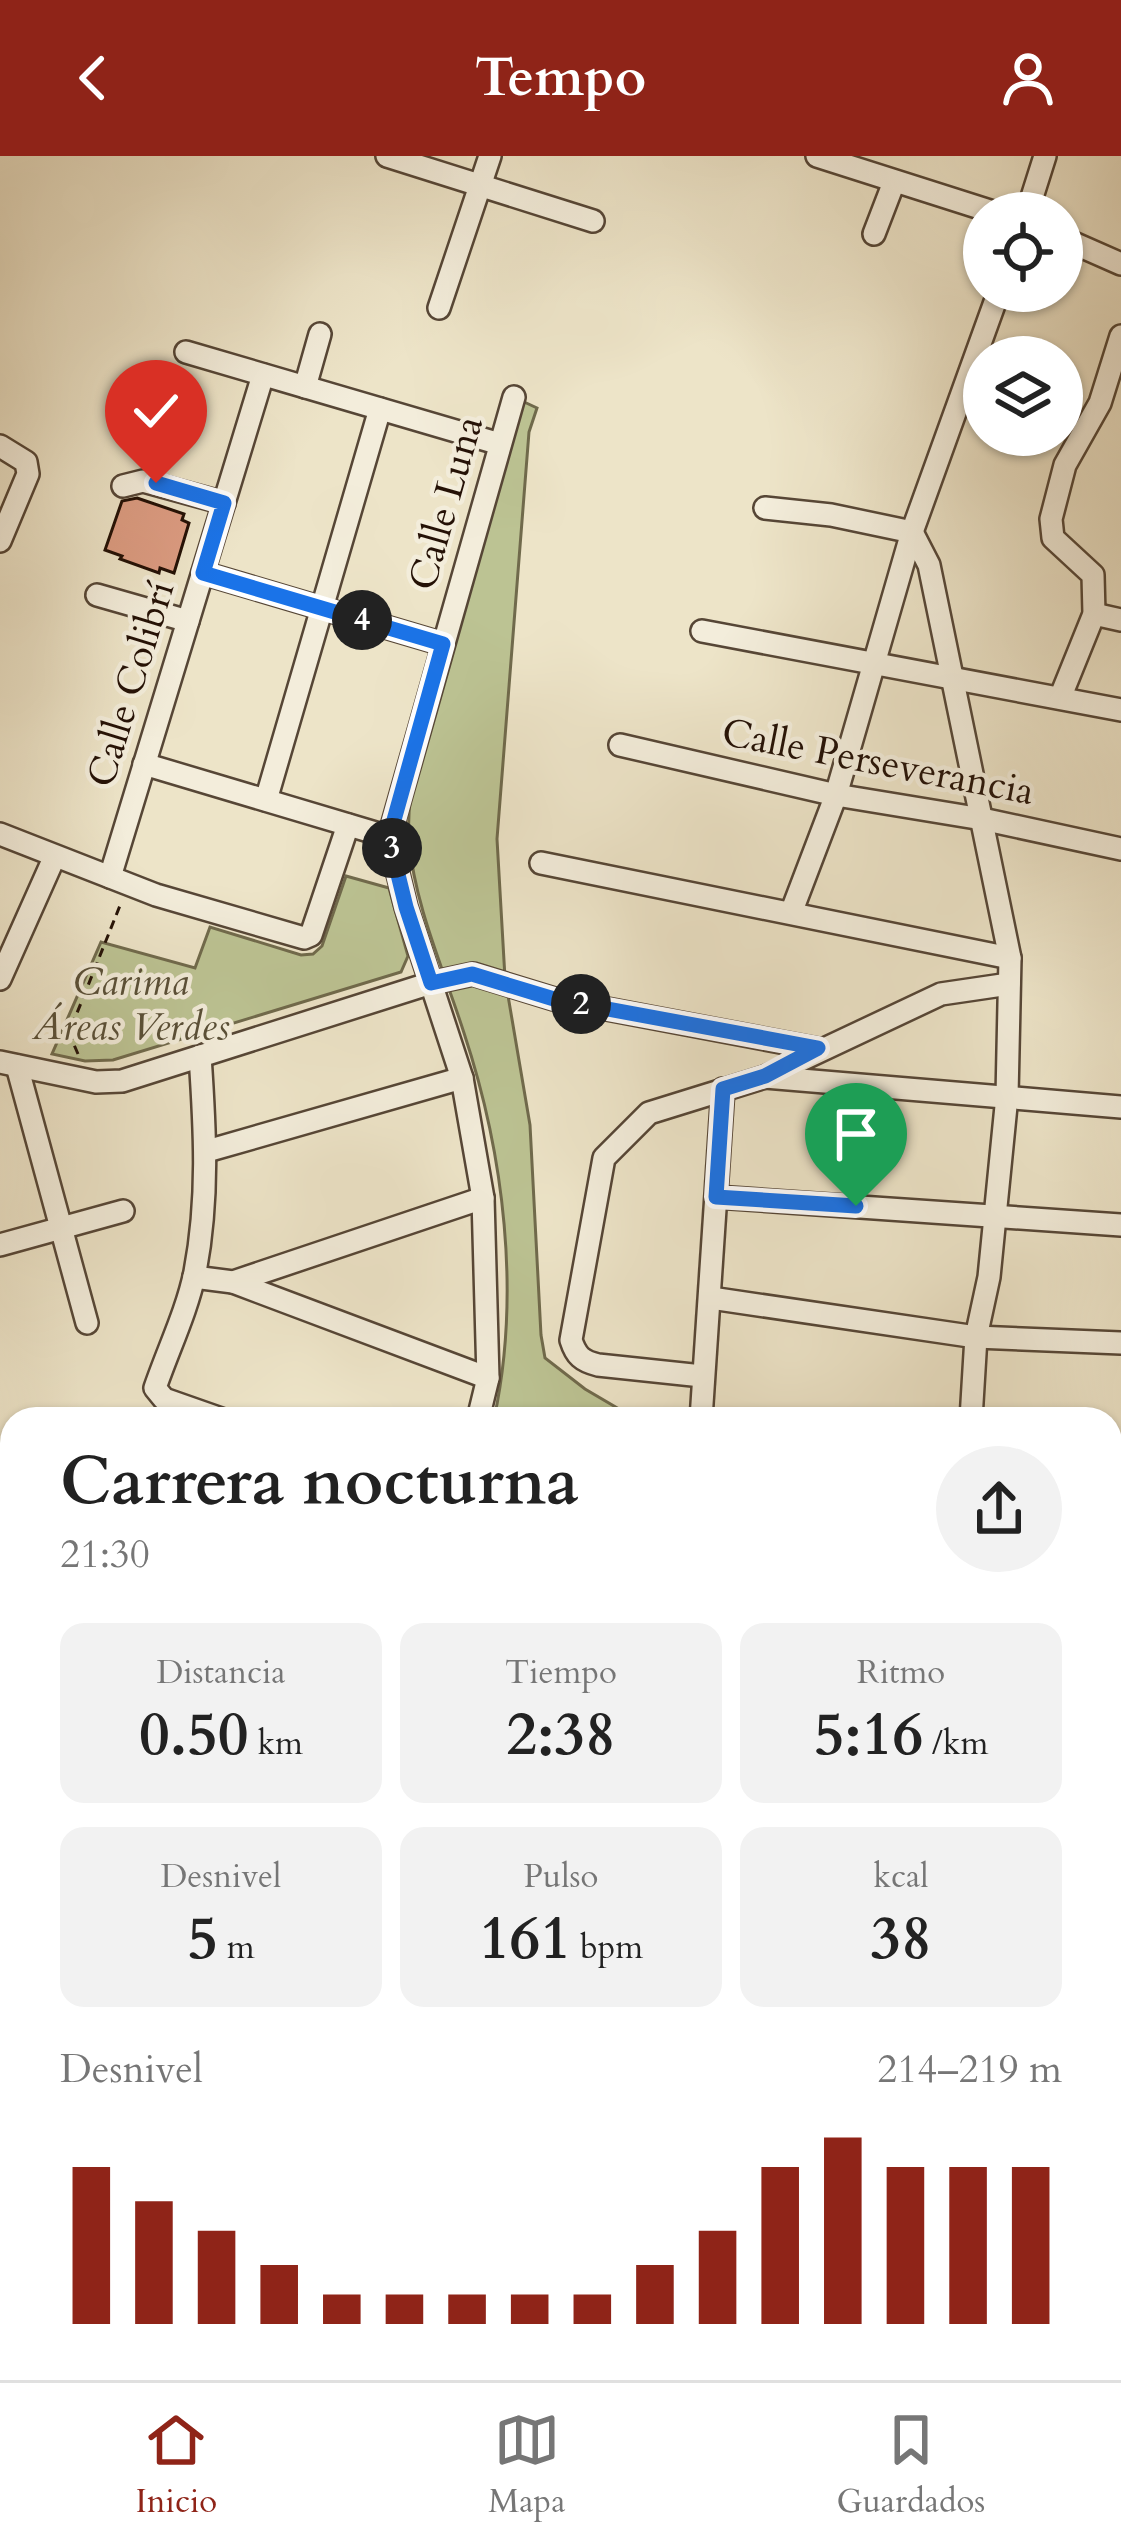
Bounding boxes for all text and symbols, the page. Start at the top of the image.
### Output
text: Tempo [475,42,646,115]
icon: back [60,45,126,111]
icon: person [995,45,1061,111]
map controls [963,192,1083,456]
button: locate [963,192,1083,312]
button: layers [963,336,1083,456]
pin [105,360,207,483]
icon: check [123,378,189,444]
street label: Calle Luna [396,410,496,596]
street label: Calle Colibrí [75,575,187,793]
pin: 4 [332,590,392,650]
text: 4 [354,597,370,642]
street label: Calle Perseverancia [717,706,1039,818]
pin: 3 [362,818,422,878]
text: 3 [384,825,400,870]
park label: Carima Áreas Verdes [31,955,230,1053]
pin: 2 [551,974,611,1034]
text: 2 [573,981,589,1026]
pin [805,1083,907,1206]
icon: arrive [823,1101,889,1167]
text: Carrera nocturna [60,1438,579,1527]
button: share [936,1446,1062,1572]
text: 21:30 [60,1528,150,1581]
text: Distancia [156,1650,286,1695]
text: Tiempo [505,1650,617,1695]
text: Ritmo [857,1650,945,1695]
text: 0.50 [139,1695,249,1776]
text: 2:38 [506,1695,616,1776]
text: 5:16 [814,1695,923,1776]
text: km [249,1721,303,1766]
text: /km [923,1721,988,1766]
text: Desnivel [161,1854,281,1899]
text: Pulso [524,1854,598,1899]
text: kcal [873,1854,929,1899]
text: 5 [187,1899,218,1980]
text: 161 [479,1899,571,1980]
text: 38 [870,1899,932,1980]
text: m [218,1925,255,1970]
text: bpm [571,1925,643,1970]
text: Desnivel [60,2043,203,2096]
text: 214–219 m [877,2043,1062,2096]
tab: Inicio [136,2407,217,2524]
tab: Mapa [488,2407,565,2524]
tab: Guardados [837,2407,985,2524]

